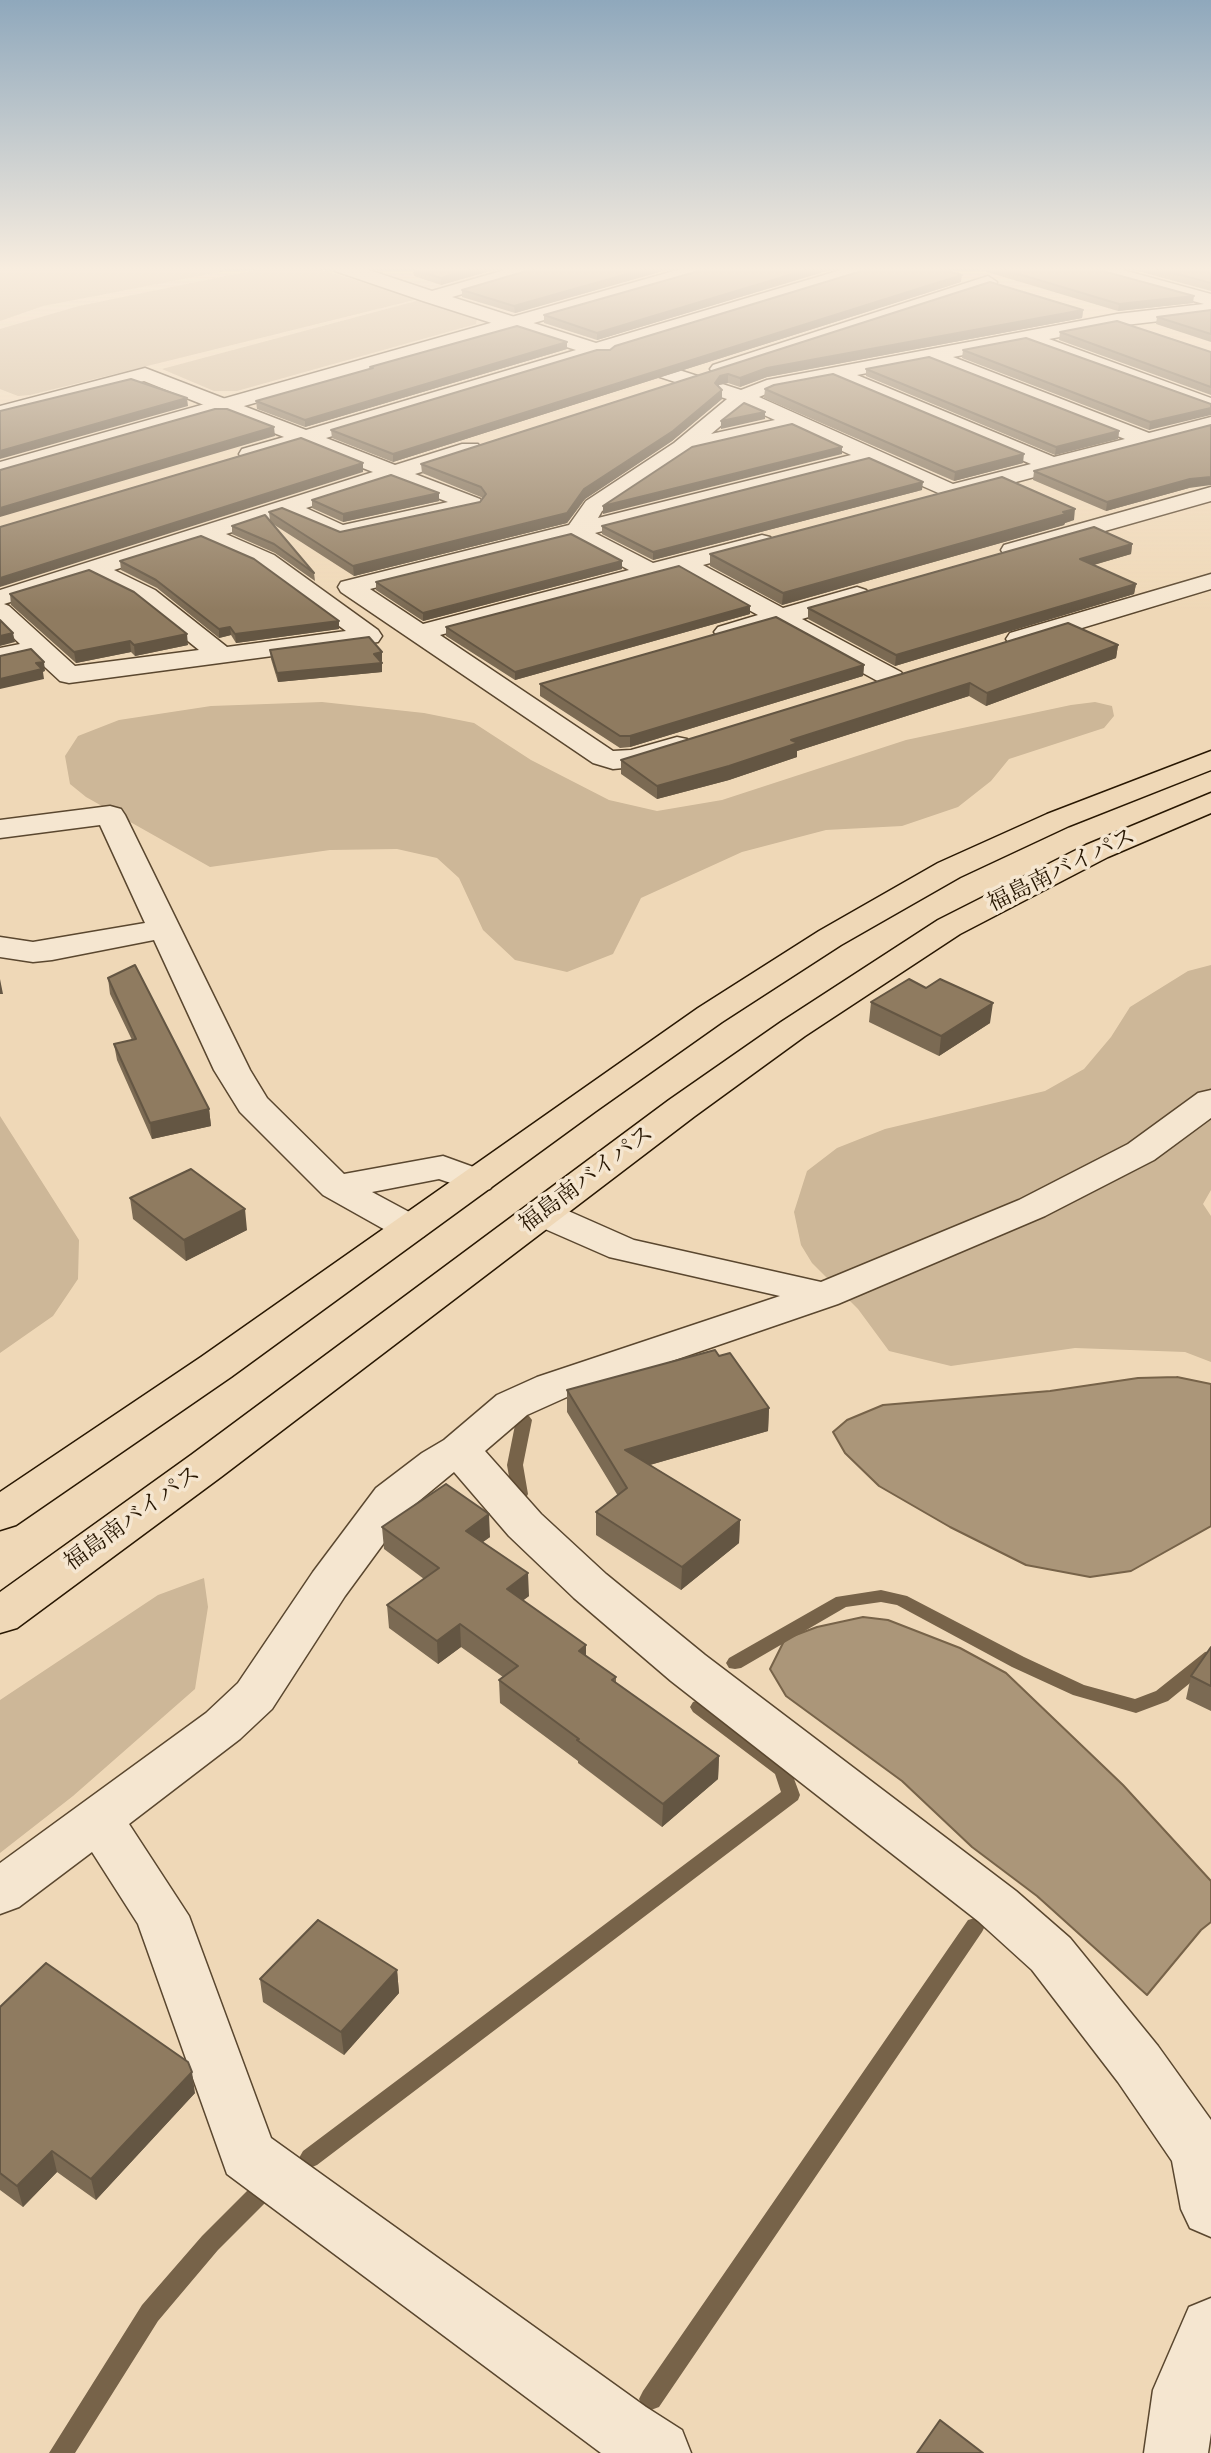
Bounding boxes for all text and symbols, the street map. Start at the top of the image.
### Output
street label: 福島南バイパス [984,823,1140,919]
street label: 福島南バイパス [514,1121,660,1239]
street label: 福島南バイパス [60,1461,206,1577]

